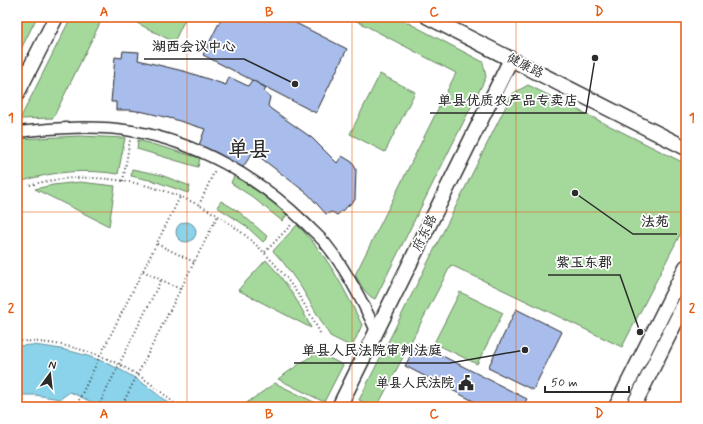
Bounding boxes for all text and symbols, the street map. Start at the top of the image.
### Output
text: A [100,4,108,21]
text: B [265,4,274,21]
text: C [429,4,439,21]
text: D [595,4,604,21]
callout: 湖西会议中心 [144,33,244,59]
text: 湖西会议中心 [152,38,236,56]
street label: 健康路 [504,50,546,82]
callout: 单县优质农产品专卖店 [430,87,586,113]
text: 单县优质农产品专卖店 [438,92,578,110]
text: 1 [8,110,14,127]
text: 1 [689,110,695,127]
district label: 单县 [228,136,270,164]
callout: 法苑 [633,208,677,234]
street label: 府东路 [409,212,441,254]
text: 法苑 [641,213,669,231]
callout: 紫玉东郡 [548,249,620,275]
text: 紫玉东郡 [556,254,612,272]
text: 2 [8,300,15,317]
text: 2 [689,300,696,317]
callout: 单县人民法院审判法庭 [294,337,450,363]
text: 单县人民法院审判法庭 [302,342,442,360]
north arrow [30,354,70,394]
text: N [47,358,58,373]
scale bar [545,368,629,394]
public building icon: 单县人民法院 [457,374,475,392]
place label: 单县人民法院 [376,375,454,392]
text: 50 m [551,375,578,391]
text: A [100,406,108,423]
text: B [265,406,274,423]
text: C [429,406,439,423]
text: D [595,406,604,423]

